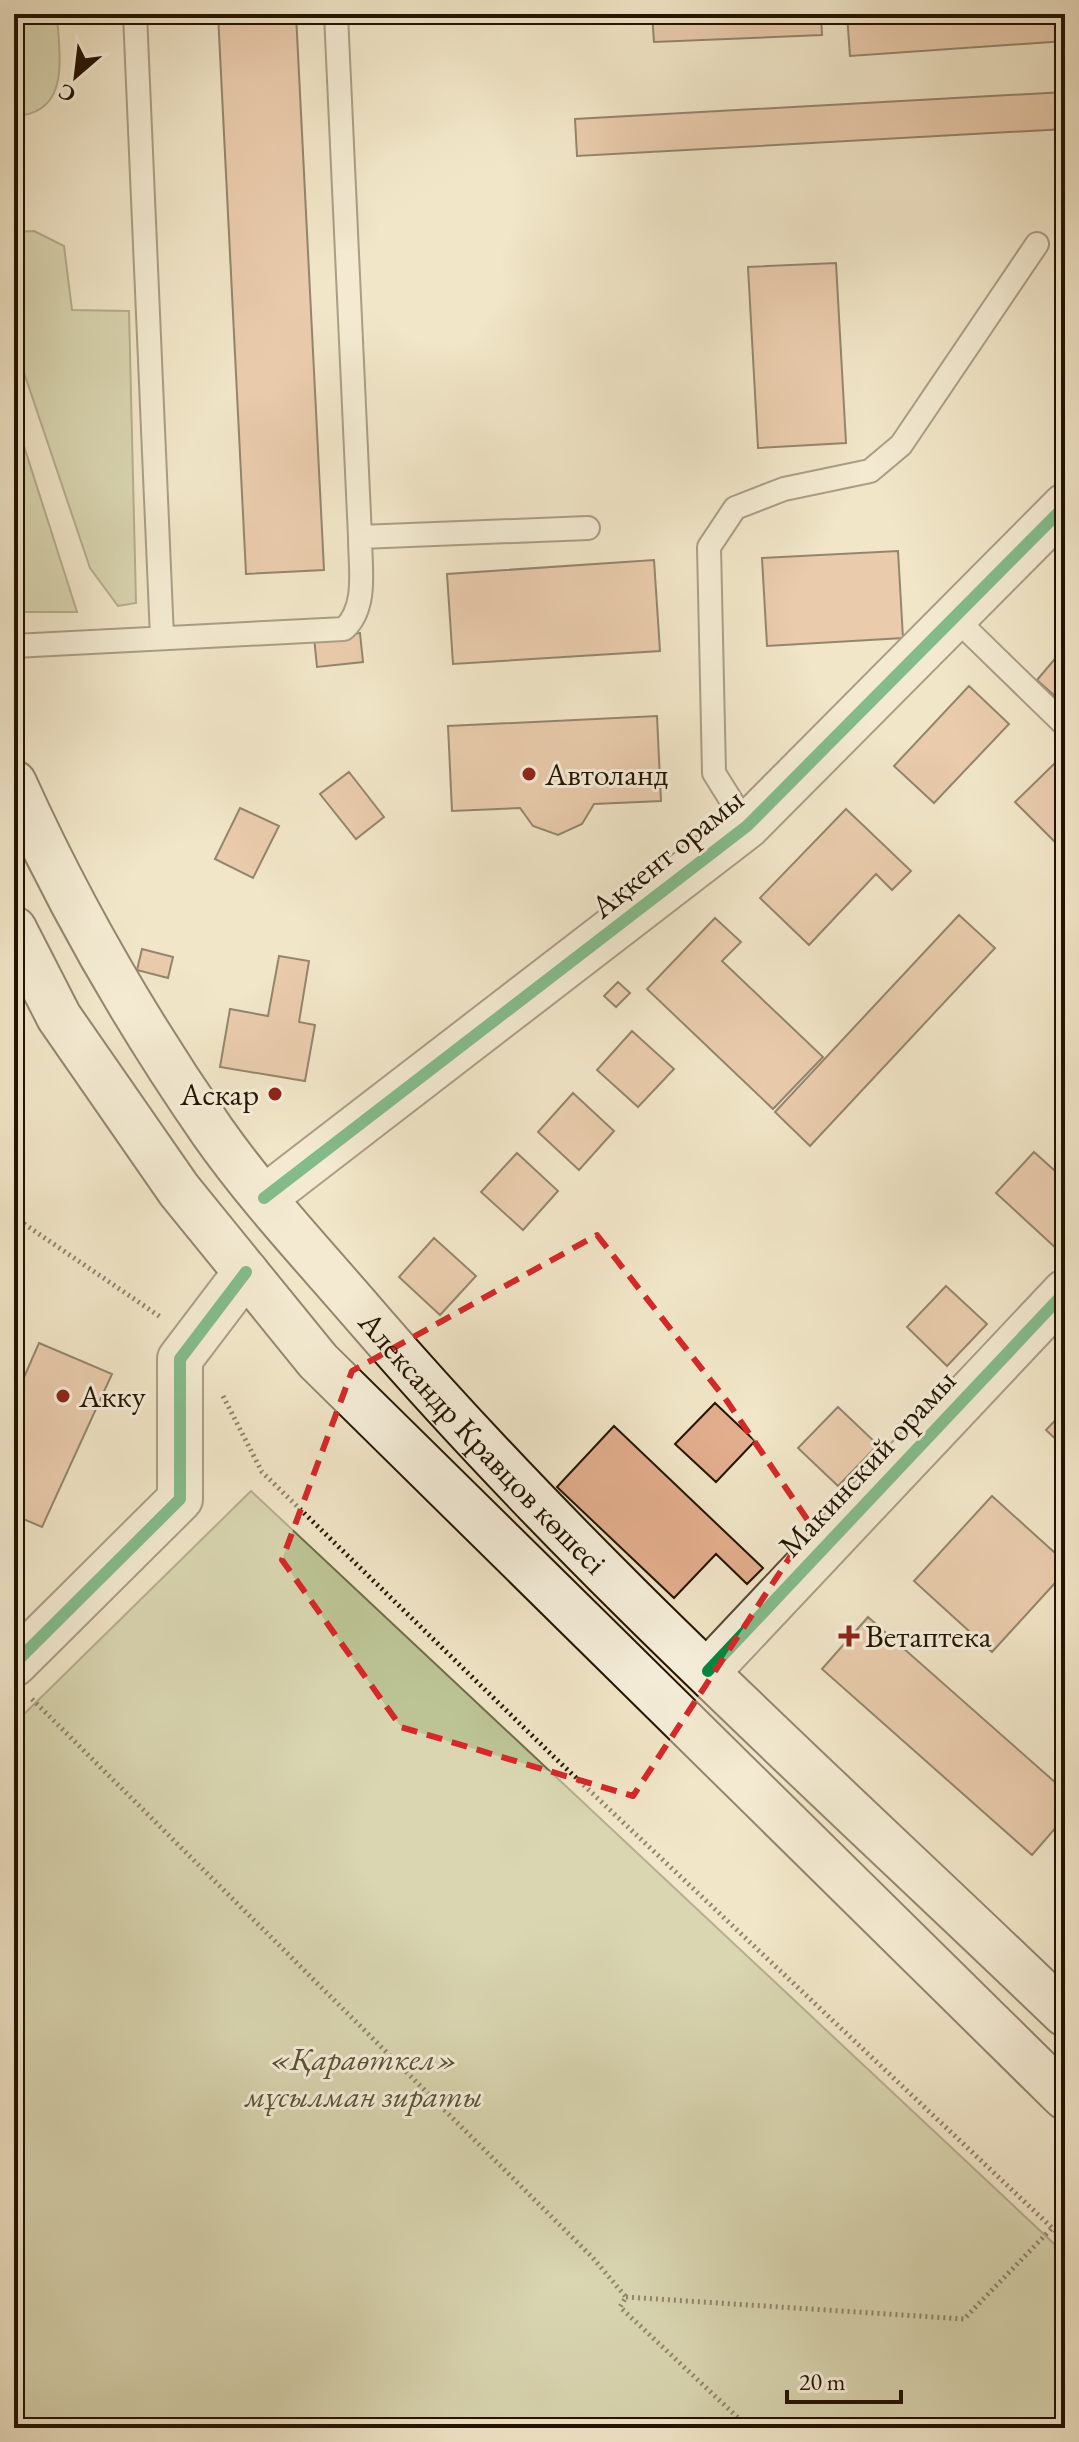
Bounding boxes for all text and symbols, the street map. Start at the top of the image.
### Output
north arrow [36,36,116,116]
text: С [53,77,81,110]
place label: Автоланд [544,753,669,795]
marker: Автоланд [520,765,538,783]
street label: Ақкент орамы [581,778,752,928]
place label: Аскар [179,1073,259,1115]
marker: Аскар [266,1085,284,1103]
street label: Александр Кравцов көшесі [349,1301,616,1584]
street label: Макинский орамы [769,1360,965,1566]
place label: Акку [78,1375,147,1417]
marker: Акку [54,1387,72,1405]
place label: Ветаптека [865,1615,992,1657]
marker: Ветаптека [840,1627,858,1645]
park label: «Қараөткел» мұсылман зираты [243,2038,483,2117]
scale bar [787,2354,901,2404]
text: 20 m [799,2366,846,2397]

